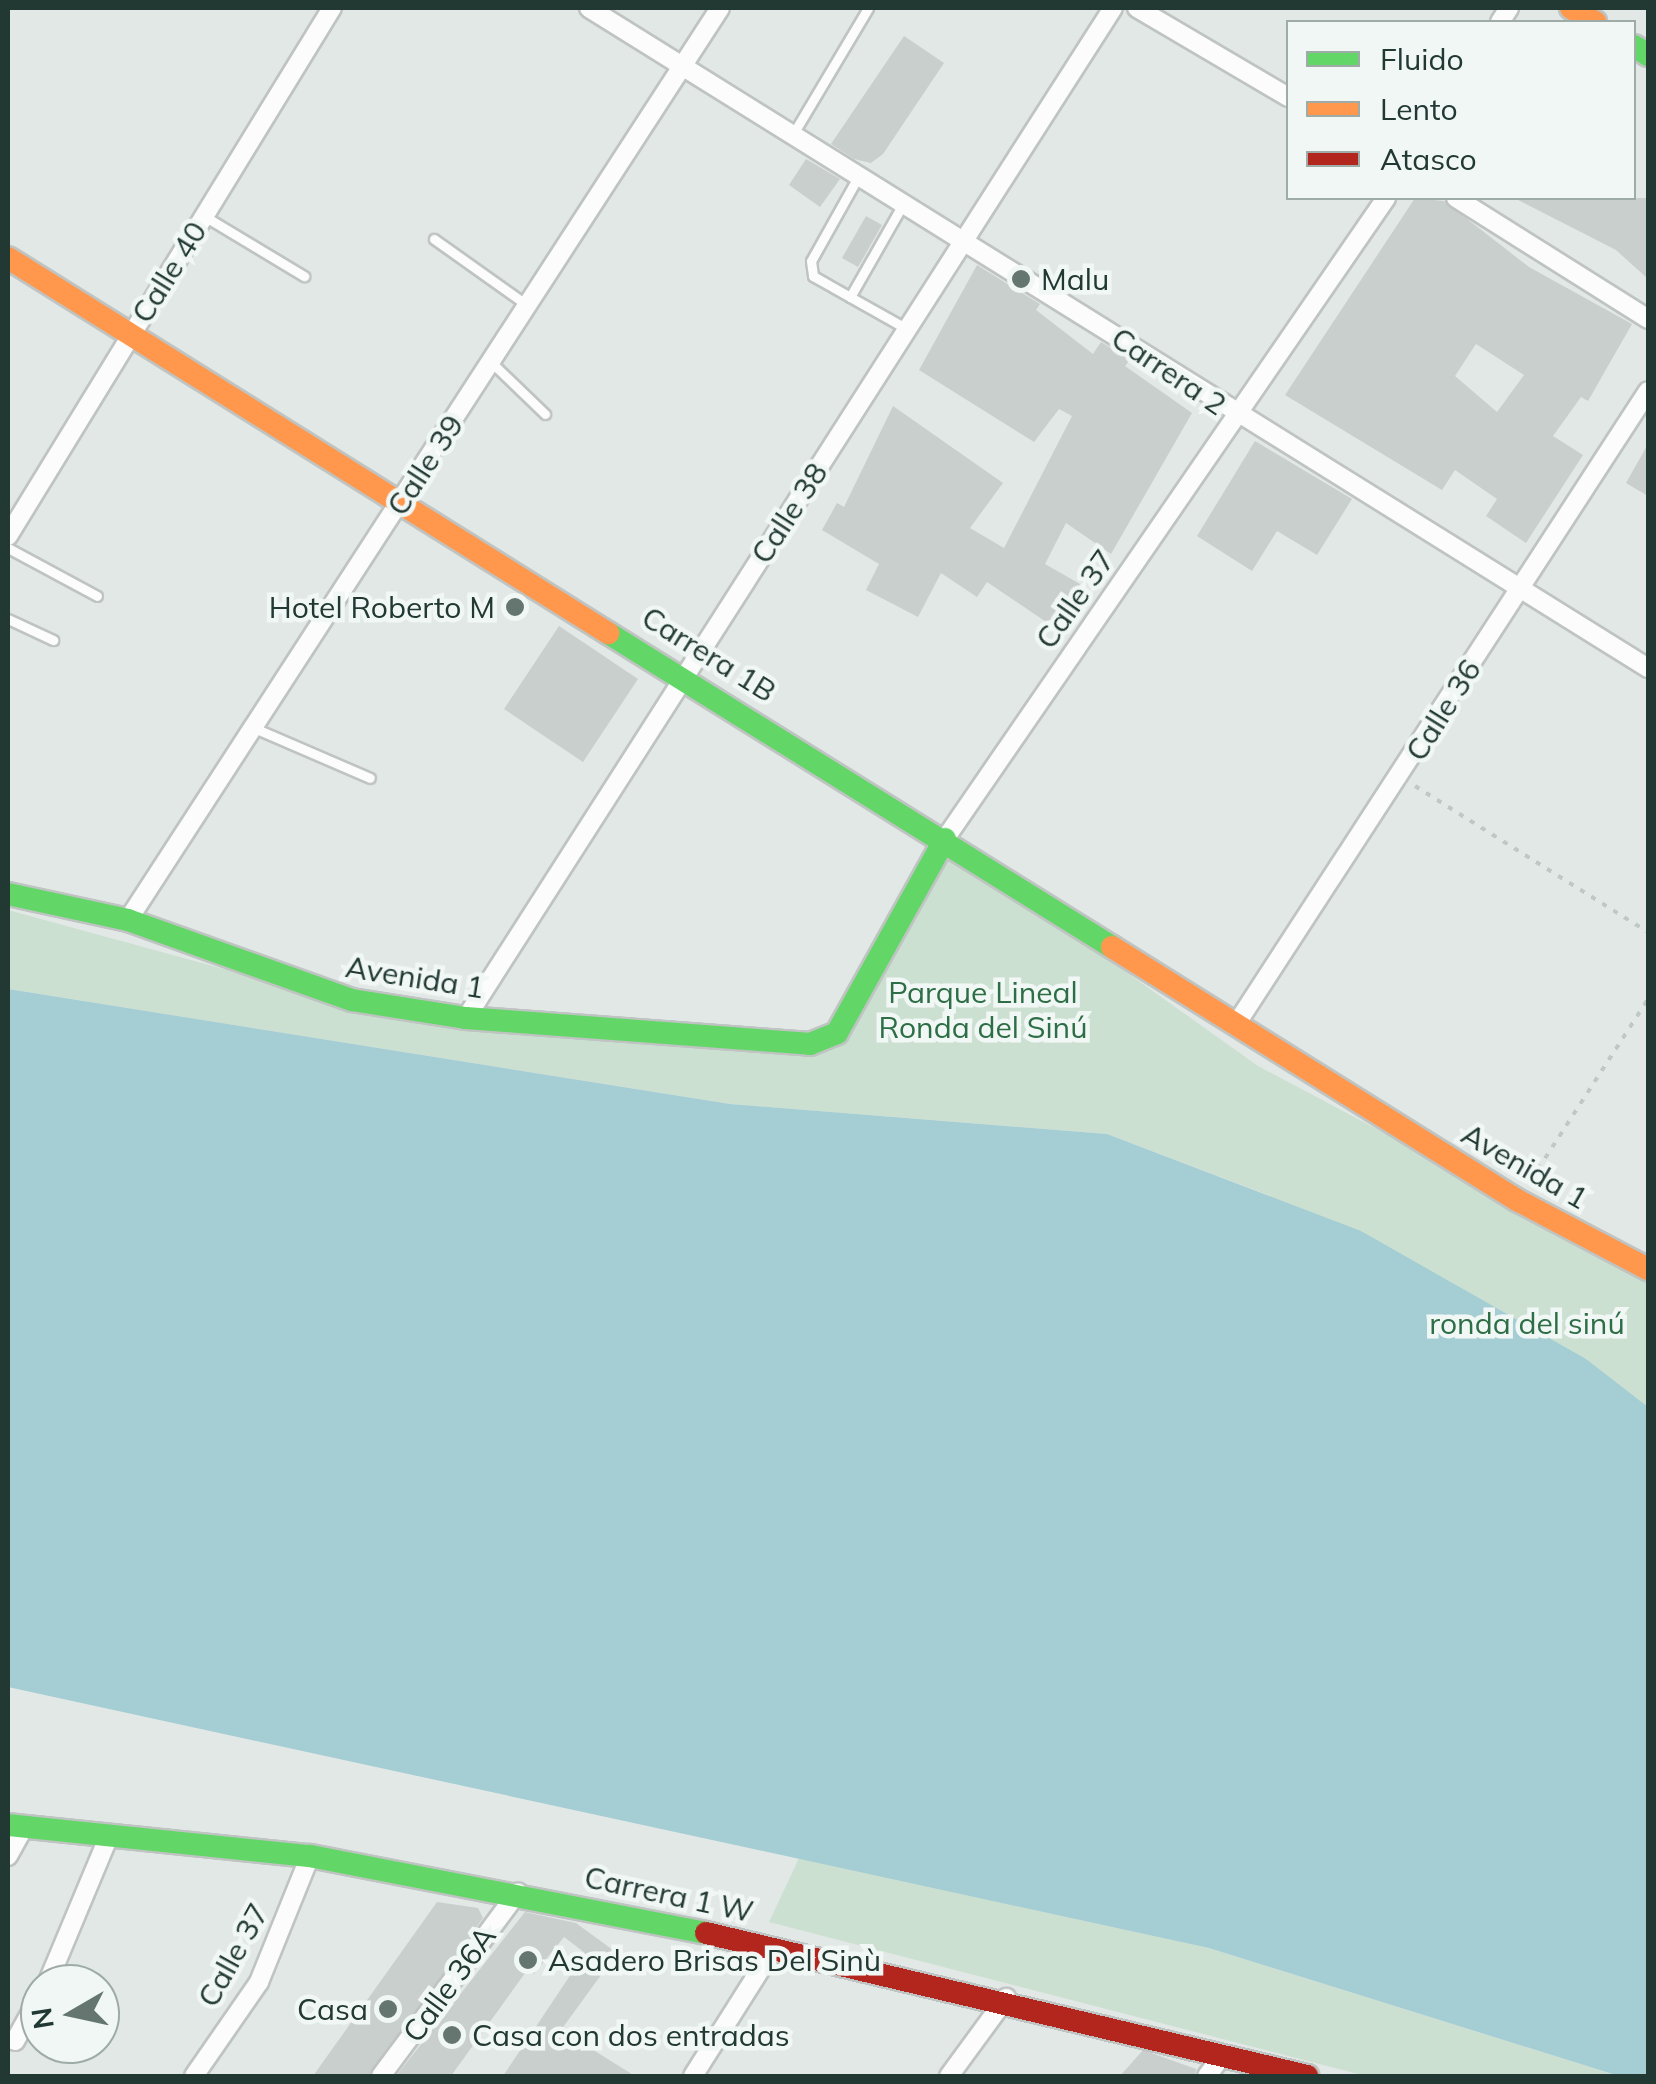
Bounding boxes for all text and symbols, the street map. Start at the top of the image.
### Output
legend [1286,20,1636,200]
text: Fluido [1380,40,1464,78]
text: Lento [1380,90,1458,128]
text: Atasco [1380,140,1477,178]
street label: Calle 40 [124,215,214,329]
place label: Malu [1041,261,1109,297]
marker: Malu [1010,268,1032,290]
street label: Carrera 2 [1105,320,1233,422]
street label: Calle 39 [379,408,471,522]
street label: Calle 38 [743,456,835,570]
street label: Calle 37 [1028,543,1122,655]
place label: Hotel Roberto M [269,589,495,625]
marker: Hotel Roberto M [504,596,526,618]
street label: Carrera 1B [635,599,783,709]
street label: Calle 36 [1398,653,1488,767]
street label: Avenida 1 [343,948,487,1006]
park label: Parque Lineal Ronda del Sinú [879,974,1087,1044]
street label: Avenida 1 [1455,1115,1595,1217]
park label: ronda del sinú [1429,1305,1625,1341]
street label: Carrera 1 W [581,1859,757,1929]
street label: Calle 37 [190,1897,276,2013]
street label: Calle 36A [395,1919,503,2049]
place label: Asadero Brisas Del Sinù [548,1942,881,1978]
marker: Asadero Brisas Del Sinù [517,1949,539,1971]
north arrow [20,1964,120,2064]
place label: Casa [297,1991,368,2027]
marker: Casa [377,1998,399,2020]
text: N [23,2005,61,2032]
place label: Casa con dos entradas [472,2017,790,2053]
marker: Casa con dos entradas [441,2024,463,2046]

